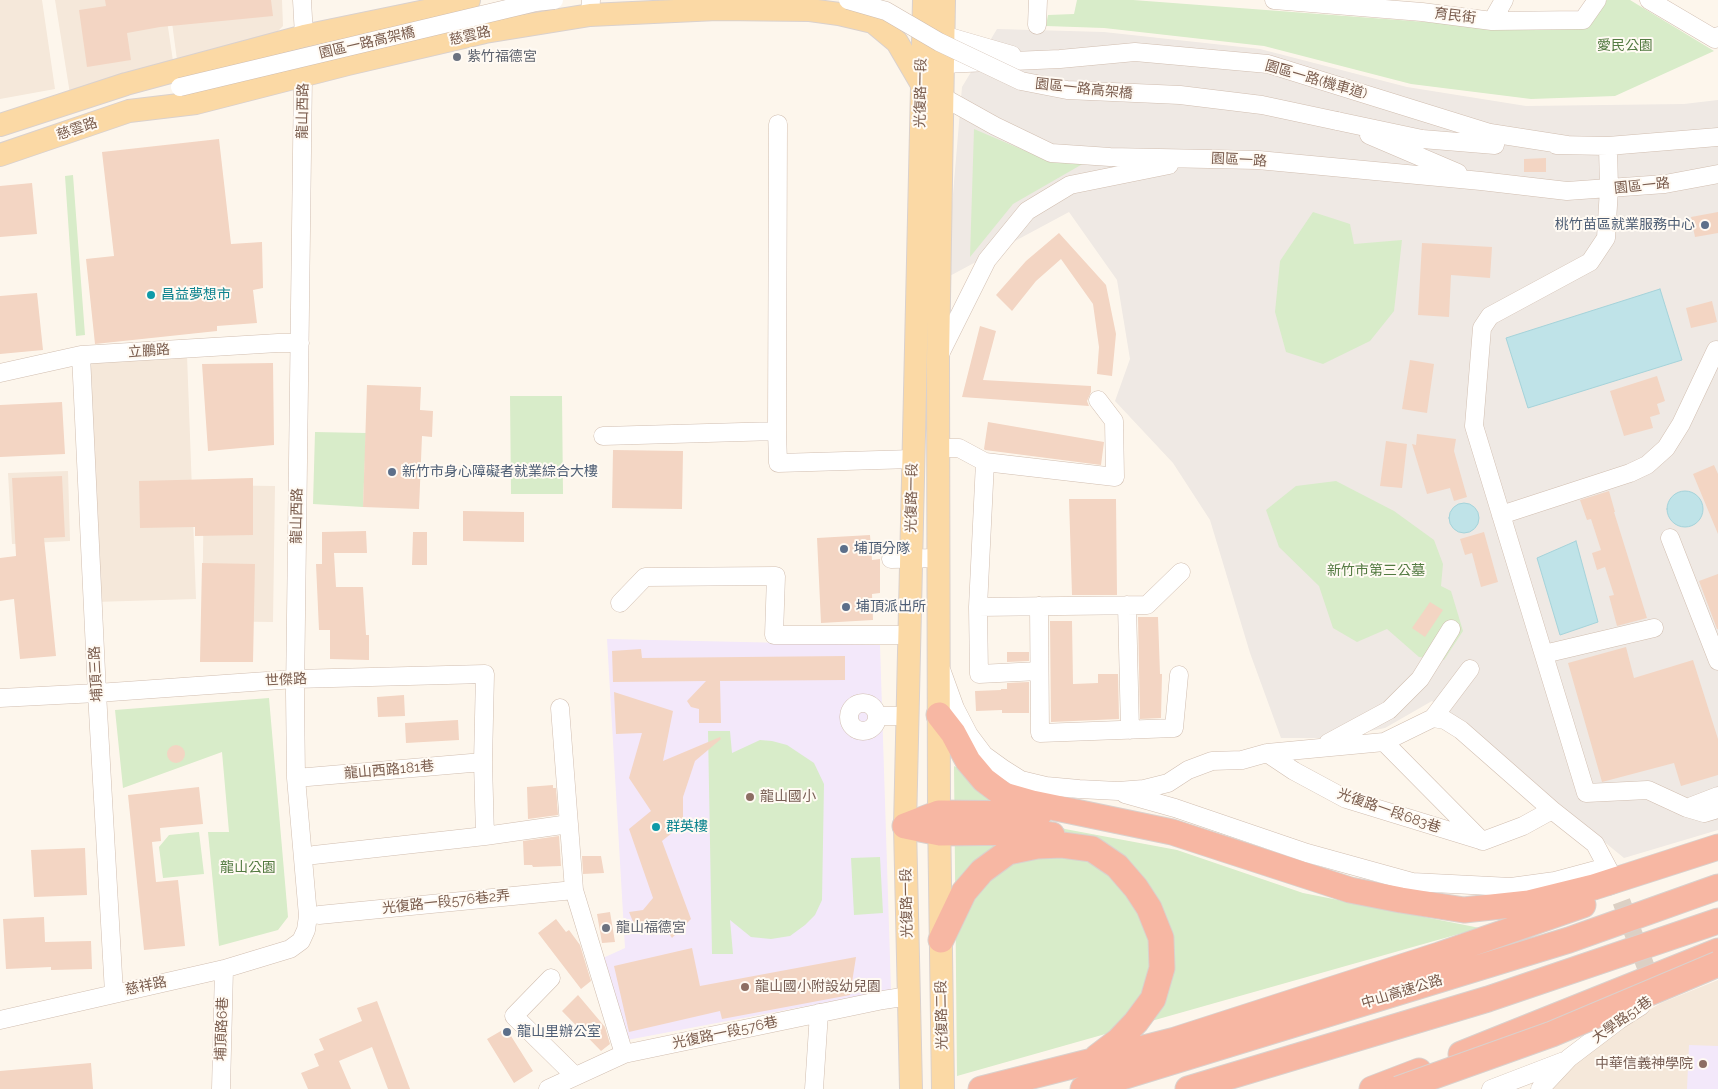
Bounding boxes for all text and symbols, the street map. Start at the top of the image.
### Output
street label: 育民街 [1433,5,1477,27]
street label: 慈雲路 [448,23,492,49]
street label: 園區一路高架橋 [317,24,417,62]
park label: 愛民公園 [1597,38,1653,54]
place label: 紫竹福德宮 [467,49,537,65]
marker: 紫竹福德宮 [451,51,463,63]
street label: 園區一路(機車道) [1263,57,1369,103]
street label: 光復路一段 [912,58,930,128]
street label: 園區一路高架橋 [1034,76,1134,102]
street label: 龍山西路 [294,83,312,139]
street label: 慈雲路 [54,114,100,144]
street label: 園區一路 [1211,150,1267,170]
street label: 園區一路 [1613,175,1671,197]
place label: 桃竹苗區就業服務中心 [1555,217,1695,233]
marker: 桃竹苗區就業服務中心 [1699,219,1711,231]
place label: 昌益夢想市 [161,287,231,303]
marker: 昌益夢想市 [145,289,157,301]
street label: 立鵬路 [127,341,171,361]
street label: 光復路一段 [903,463,921,533]
place label: 新竹市身心障礙者就業綜合大樓 [402,464,598,480]
marker: 新竹市身心障礙者就業綜合大樓 [386,466,398,478]
street label: 龍山西路 [288,488,306,544]
place label: 埔頂分隊 [854,541,910,557]
marker: 埔頂分隊 [838,543,850,555]
park label: 新竹市第三公墓 [1327,563,1425,579]
place label: 埔頂派出所 [856,599,926,615]
marker: 埔頂派出所 [840,601,852,613]
street label: 埔頂三路 [86,646,106,702]
street label: 世傑路 [265,671,307,689]
street label: 龍山西路181巷 [343,758,435,782]
street label: 光復路一段683巷 [1335,785,1443,837]
place label: 龍山國小 [760,789,816,805]
marker: 龍山國小 [744,791,756,803]
place label: 群英樓 [666,819,708,835]
marker: 群英樓 [650,821,662,833]
park label: 龍山公園 [220,860,276,876]
street label: 光復路一段 [898,868,916,938]
street label: 光復路一段576巷2弄 [381,887,511,917]
place label: 龍山福德宮 [616,920,686,936]
marker: 龍山福德宮 [600,922,612,934]
street label: 中山高速公路 [1359,972,1445,1012]
street label: 慈祥路 [124,973,168,999]
place label: 龍山國小附設幼兒園 [755,979,881,995]
street label: 光復路二段 [933,980,951,1050]
marker: 龍山國小附設幼兒園 [739,981,751,993]
street label: 大學路51巷 [1589,993,1655,1047]
street label: 埔頂路6巷 [212,997,232,1061]
street label: 光復路一段576巷 [671,1014,779,1052]
place label: 龍山里辦公室 [517,1024,601,1040]
marker: 龍山里辦公室 [501,1026,513,1038]
place label: 中華信義神學院 [1595,1056,1693,1072]
marker: 中華信義神學院 [1697,1058,1709,1070]

